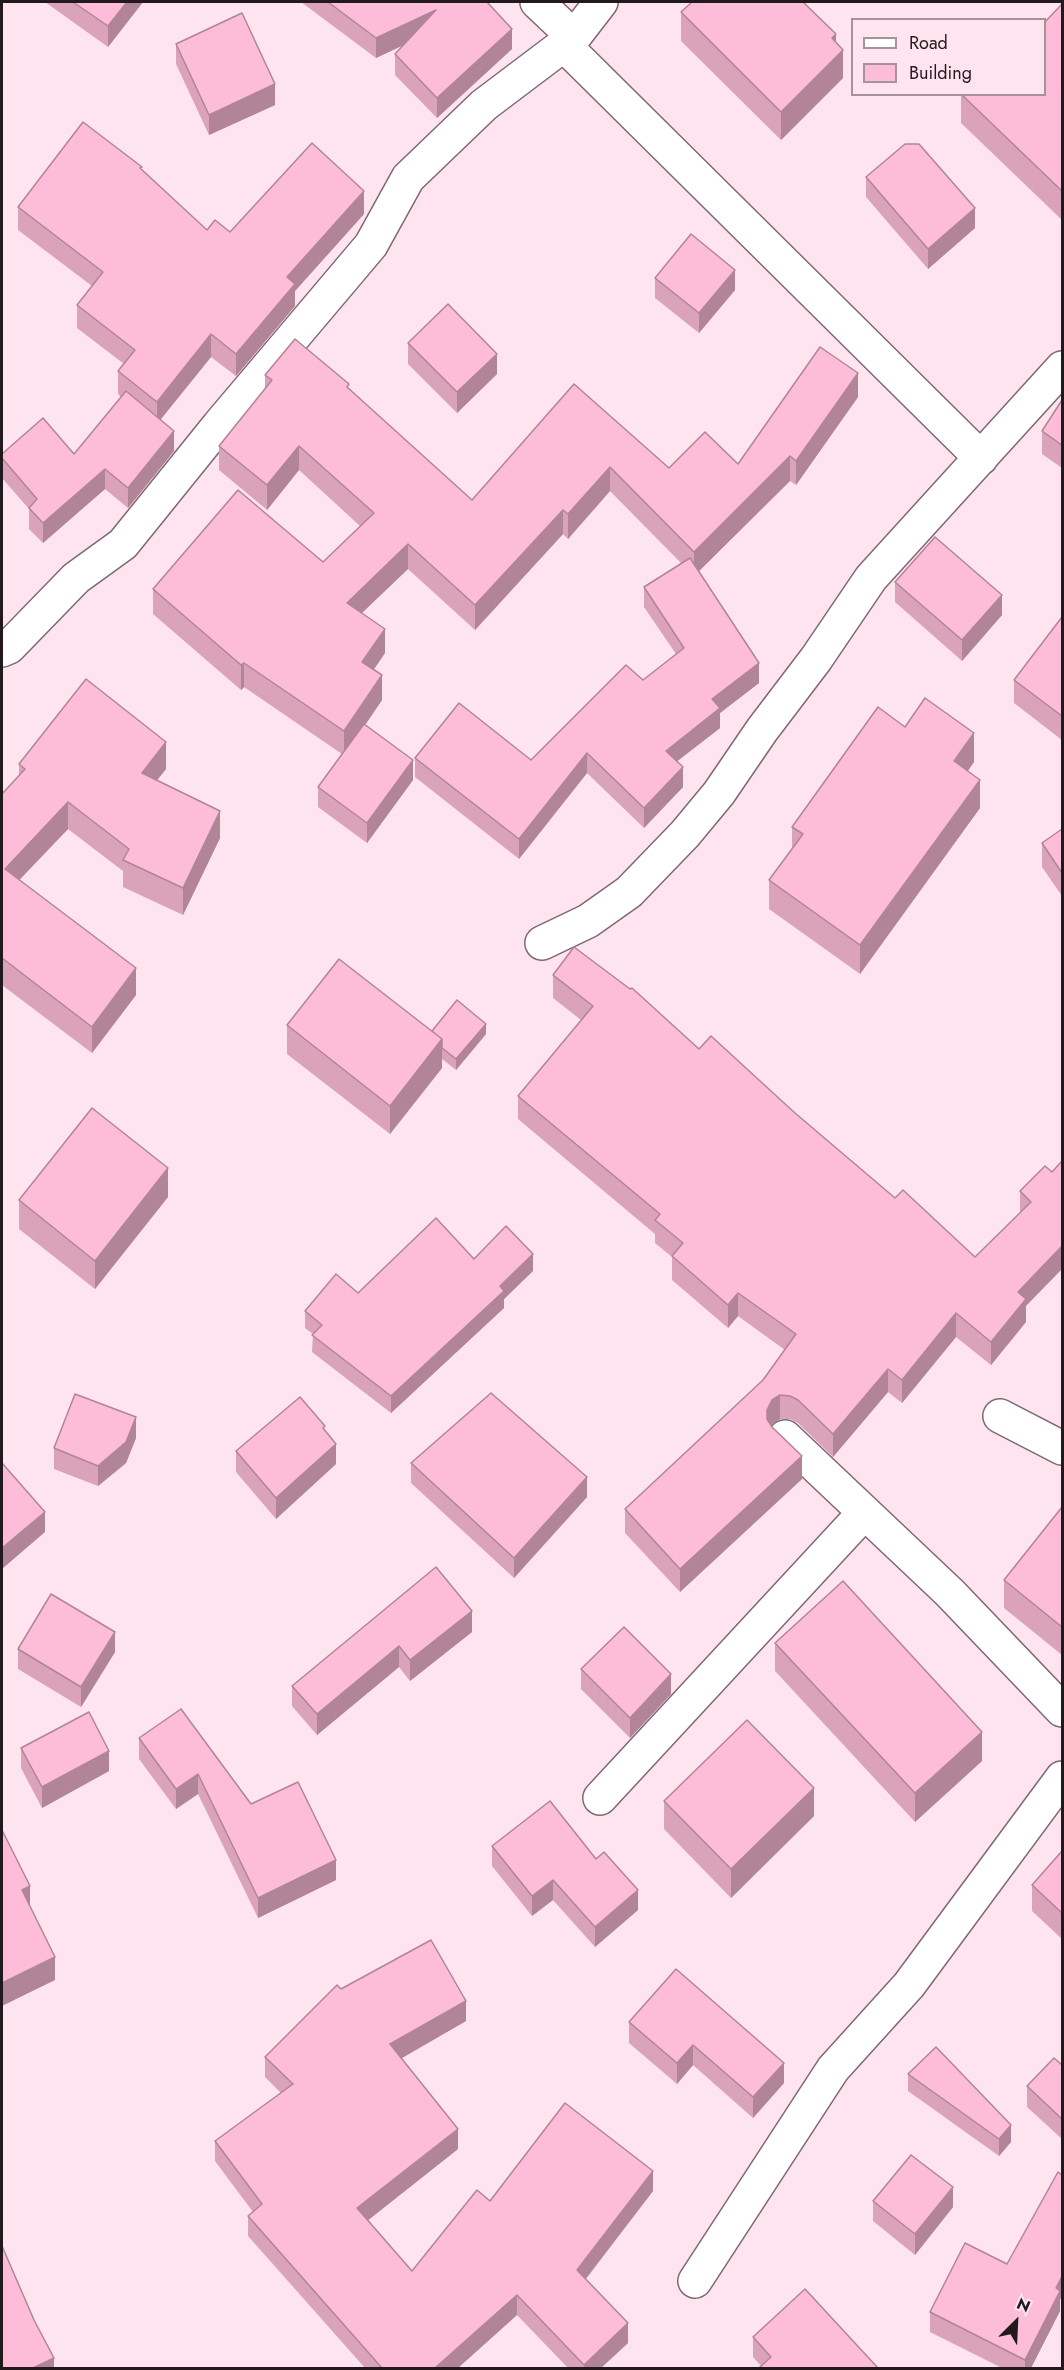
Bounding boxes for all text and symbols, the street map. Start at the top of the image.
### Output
legend [851,18,1046,96]
text: Road [909,30,948,56]
text: Building [909,60,972,86]
north arrow [986,2292,1046,2352]
text: N [1013,2292,1034,2318]

